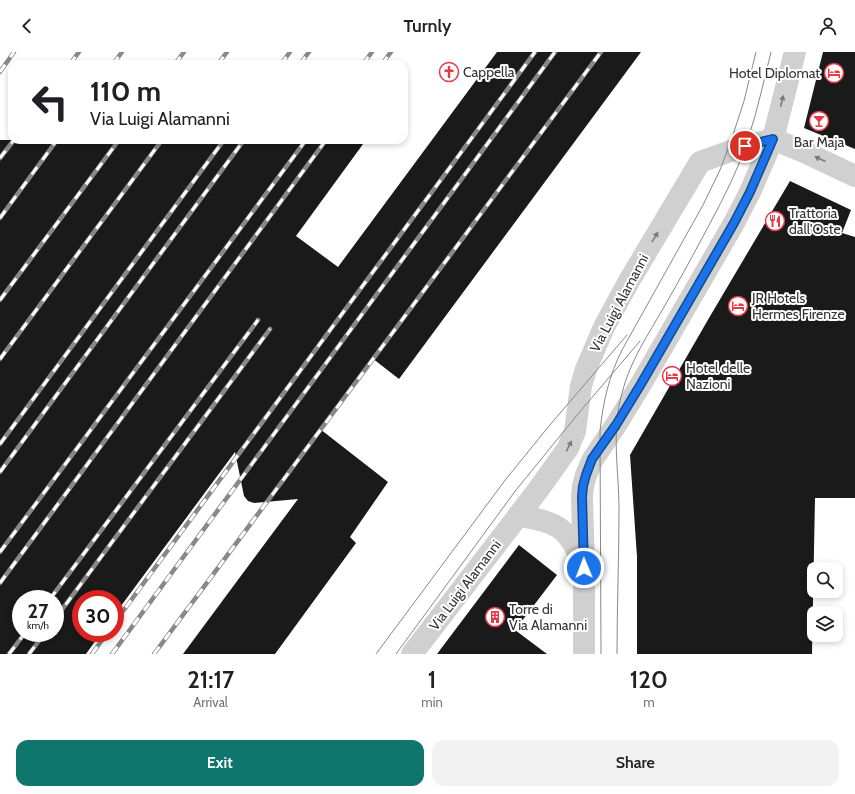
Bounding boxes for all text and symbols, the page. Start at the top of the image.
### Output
icon: back [16,15,38,37]
text: Turnly [404,15,451,37]
icon: person [817,15,839,37]
church icon: Cappella [438,61,460,83]
hotel icon: Hotel Diplomat [823,62,845,84]
place label: Cappella [463,63,515,81]
place label: Hotel Diplomat [729,64,820,82]
text: 110 m [90,74,161,108]
icon: left [24,76,76,128]
one-way arrow [780,95,786,107]
text: Via Luigi Alamanni [90,108,230,130]
bar icon: Bar Maja [808,110,830,132]
pin [728,129,762,163]
place label: Bar Maja [794,133,844,151]
icon: arrive [734,135,756,157]
one-way arrow [814,156,825,162]
place label: Trattoria dall'Oste [789,204,841,238]
restaurant icon: Trattoria dall'Oste [764,210,786,232]
one-way arrow [652,231,659,243]
street label: Via Luigi Alamanni [586,251,652,355]
place label: JR Hotels Hermes Firenze [751,289,845,323]
hotel icon: JR Hotels Hermes Firenze [727,295,749,317]
place label: Hotel delle Nazioni [686,359,750,393]
hotel icon: Hotel delle Nazioni [661,365,683,387]
one-way arrow [566,440,572,451]
street label: Via Luigi Alamanni [425,536,505,634]
position arrow [563,547,605,589]
map controls [807,562,843,642]
button: search [807,562,843,598]
speed limit sign: 30 [72,590,124,642]
text: 27 [28,599,48,623]
place label: Torre di Via Alamanni [509,600,587,634]
building icon: Torre di Via Alamanni [484,606,506,628]
button: layers [807,606,843,642]
text: km/h [27,619,49,632]
text: 21:17 [187,665,234,694]
text: 1 [428,665,436,694]
text: 120 [630,665,668,694]
text: Arrival [193,694,228,710]
text: min [421,694,443,710]
text: m [643,694,655,710]
button: Exit [16,740,424,786]
button: Share [432,740,839,786]

